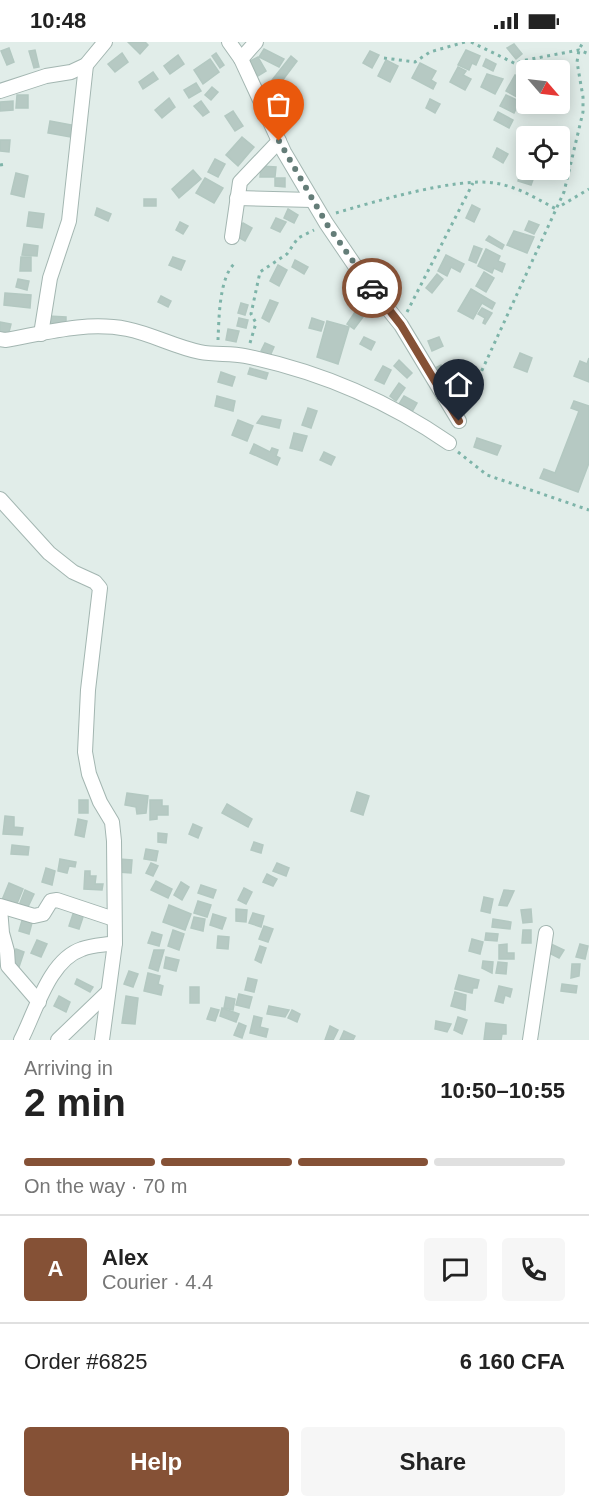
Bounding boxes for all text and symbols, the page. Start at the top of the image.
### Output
text: 10:48 [30,8,86,33]
north arrow [516,60,570,114]
map controls [516,60,570,180]
pin [253,79,304,141]
icon: bag [262,88,295,121]
button: locate [516,126,570,180]
courier [342,258,402,318]
icon: car [356,272,389,305]
pin [433,359,484,421]
icon: home [442,368,475,401]
text: Arriving in [24,1057,113,1079]
text: 10:50–10:55 [440,1078,565,1103]
text: 2 min [24,1081,126,1124]
text: On the way · 70 m [24,1175,187,1197]
button: chat [424,1238,487,1301]
button: phone [502,1238,565,1301]
text: Alex [102,1245,148,1270]
text: A [48,1256,63,1281]
text: Courier · 4.4 [102,1271,213,1293]
text: Order #6825 [24,1349,148,1374]
text: 6 160 CFA [460,1349,565,1374]
button: Help [24,1427,289,1496]
button: Share [301,1427,565,1496]

